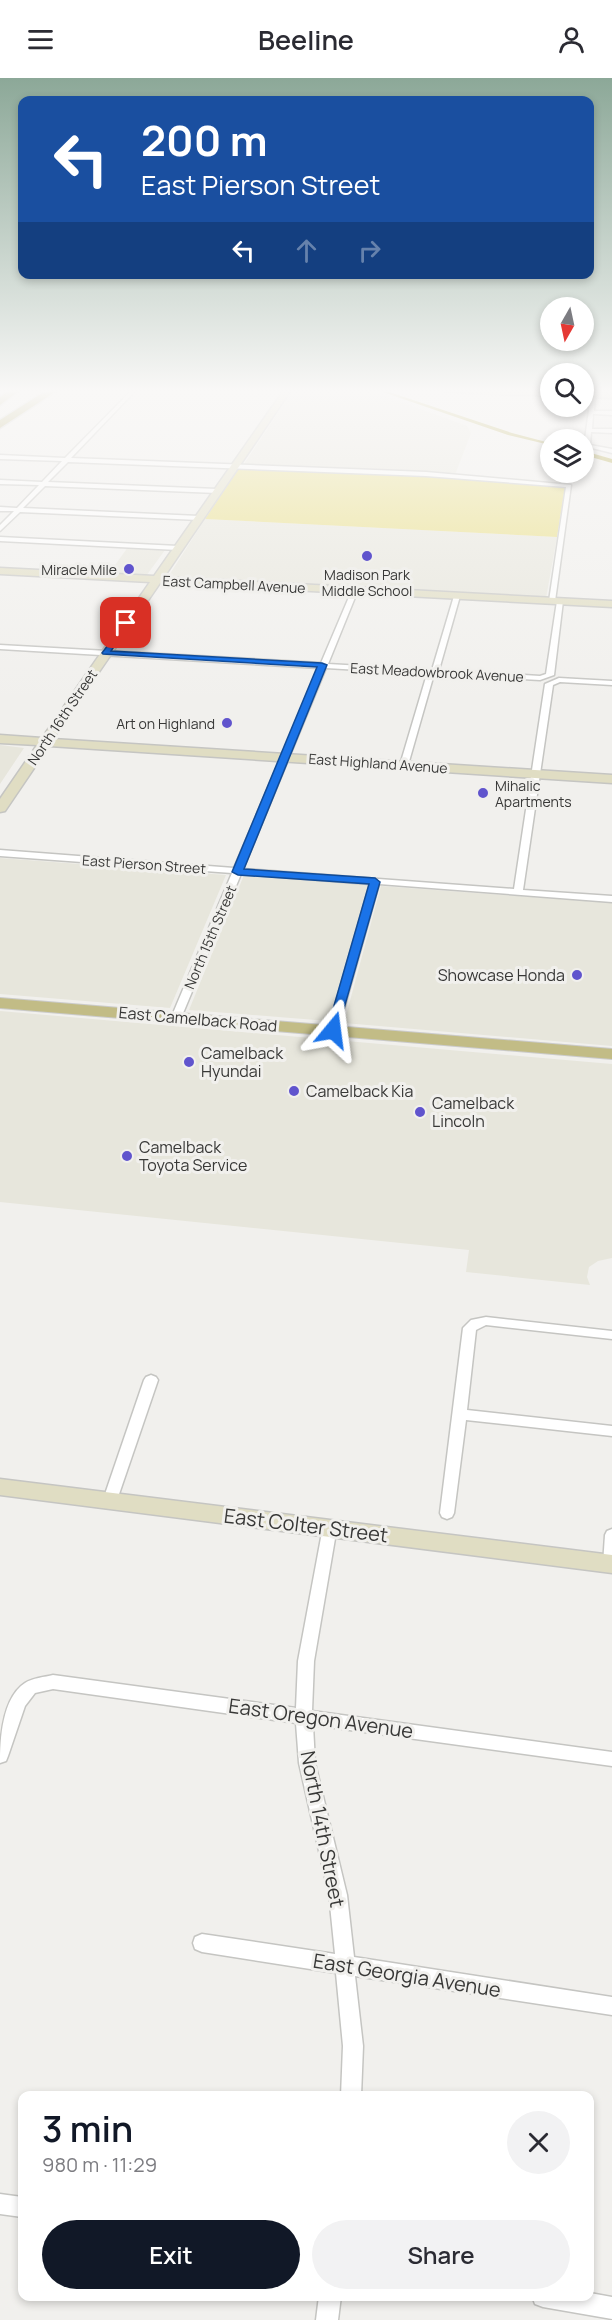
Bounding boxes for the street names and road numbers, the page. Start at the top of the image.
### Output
street label: East Campbell Avenue [162,571,306,597]
street label: East Meadowbrook Avenue [350,658,524,686]
street label: North 16th Street [23,665,101,769]
street label: East Highland Avenue [308,749,448,777]
street label: East Pierson Street [81,850,207,878]
street label: North 15th Street [180,882,241,992]
street label: East Camelback Road [118,1001,278,1037]
street label: East Colter Street [222,1502,390,1548]
street label: East Oregon Avenue [227,1692,415,1744]
street label: North 14th Street [295,1748,351,1910]
street label: East Georgia Avenue [311,1947,503,2003]

